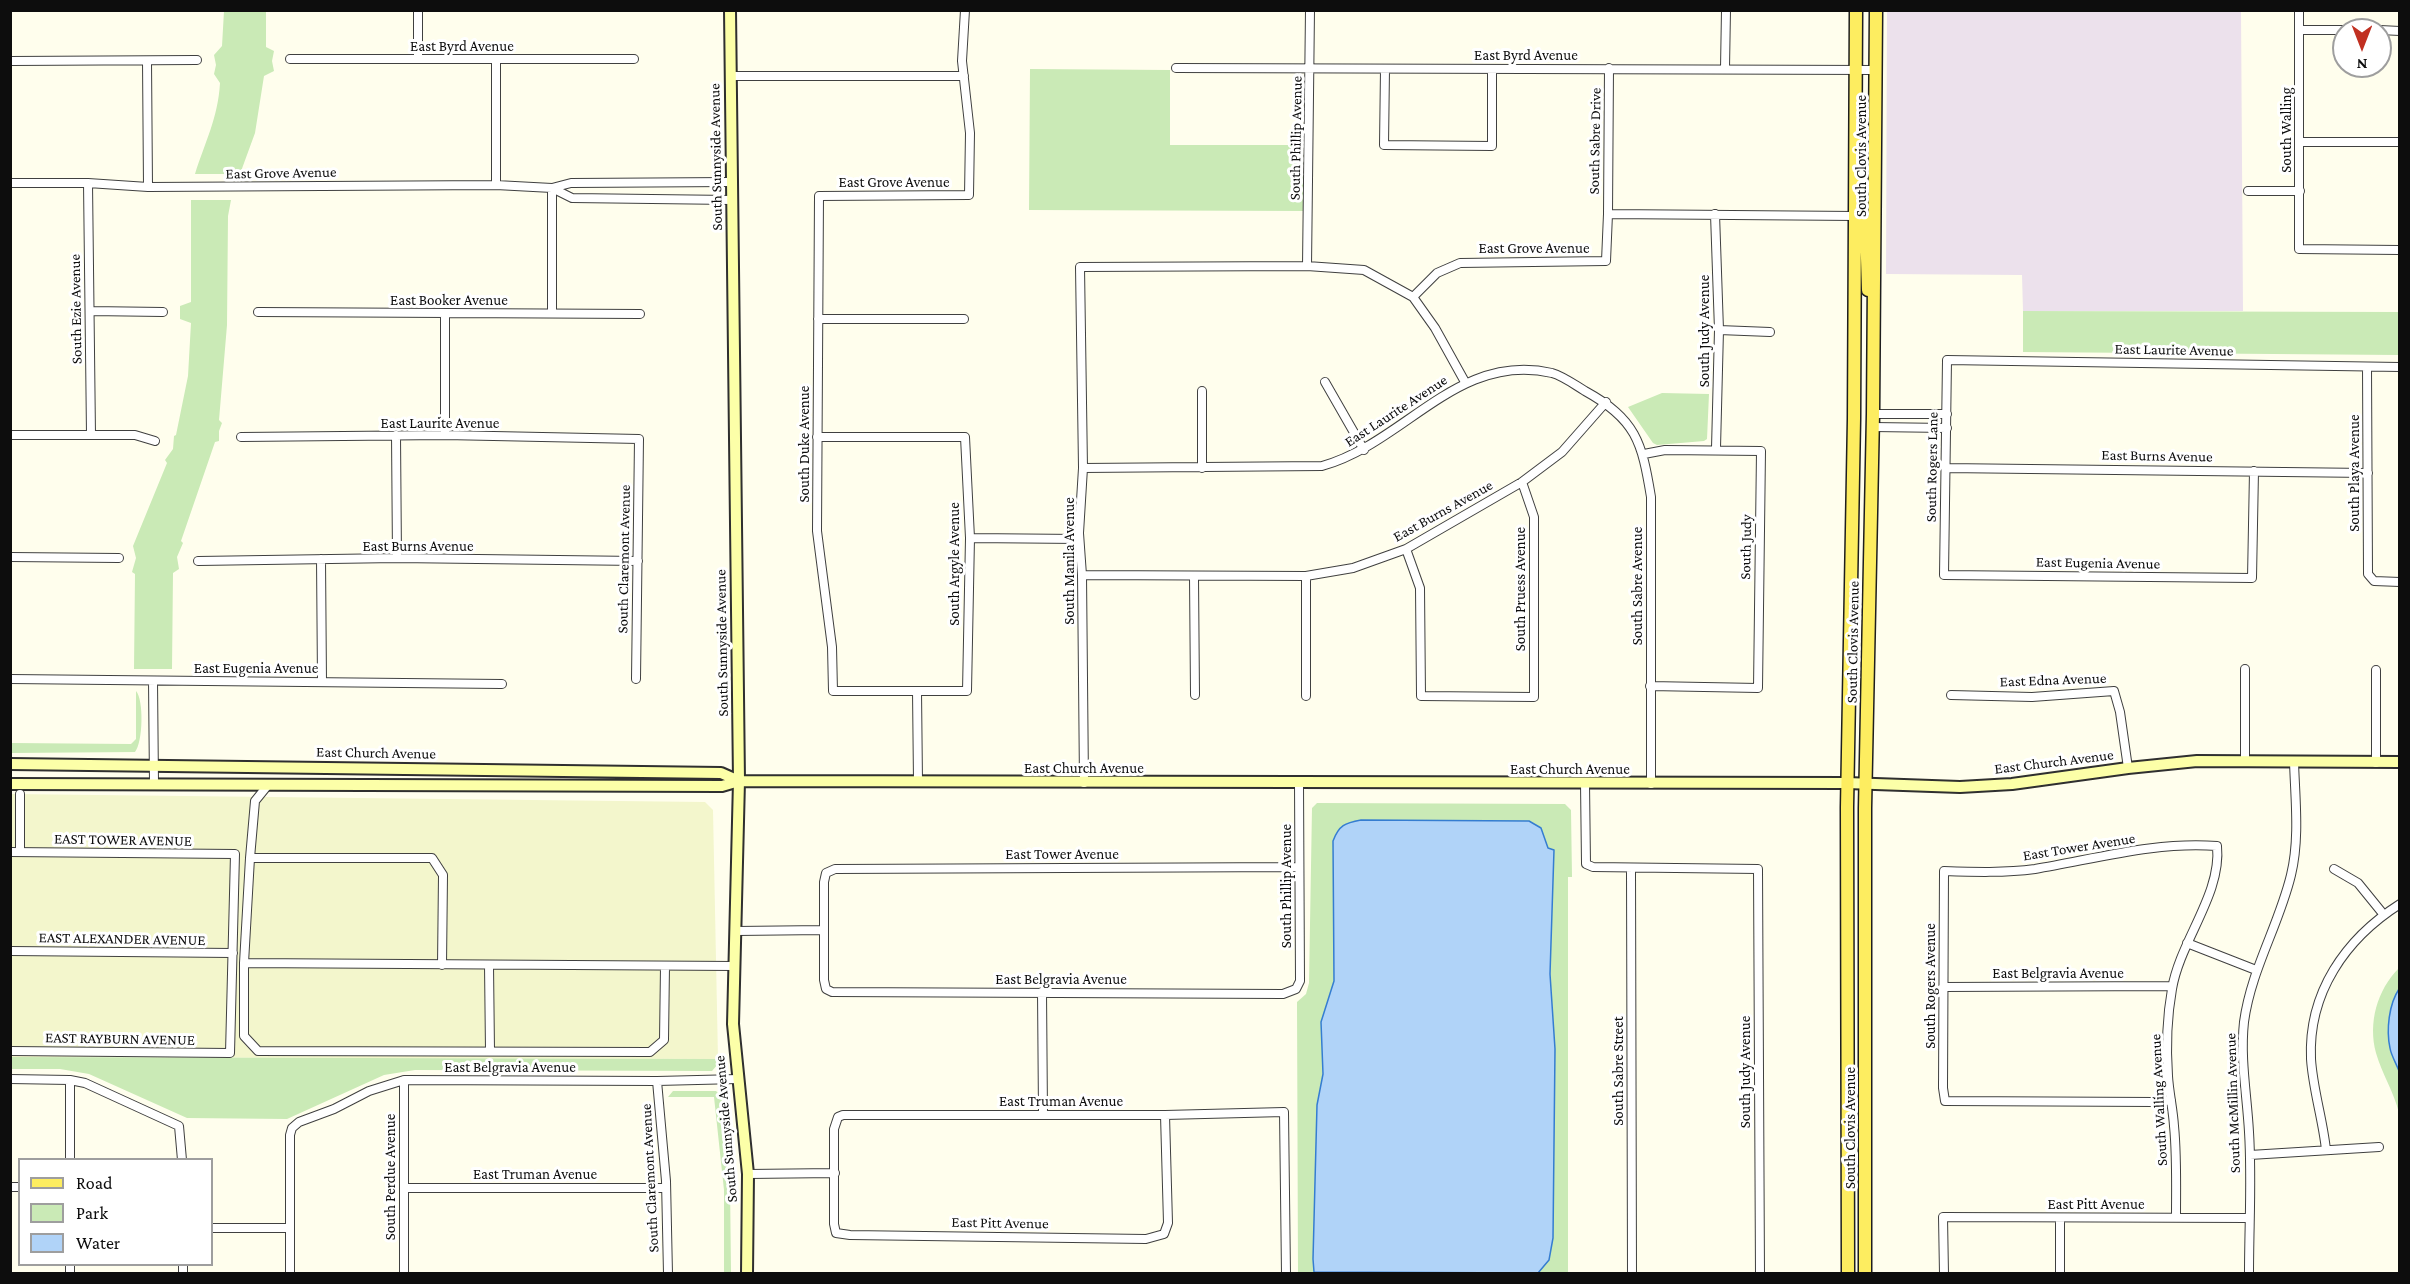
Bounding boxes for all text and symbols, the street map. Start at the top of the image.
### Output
north arrow [2332,18,2392,78]
street label: East Byrd Avenue [410,37,514,55]
street label: East Byrd Avenue [1474,46,1578,64]
text: N [2357,56,2367,73]
street label: South Phillip Avenue [1286,76,1306,200]
street label: South Sunnyside Avenue [706,83,726,231]
street label: South Sabre Drive [1585,87,1605,195]
street label: South Walling [2277,87,2295,173]
street label: South Clovis Avenue [1852,95,1870,217]
street label: East Grove Avenue [225,163,337,183]
street label: East Grove Avenue [838,173,950,191]
street label: East Grove Avenue [1478,239,1590,257]
street label: South Ezie Avenue [66,254,86,364]
street label: South Judy Avenue [1695,275,1713,387]
street label: East Booker Avenue [390,291,508,309]
street label: East Laurite Avenue [2114,340,2234,360]
street label: East Laurite Avenue [1341,371,1451,451]
street label: South Duke Avenue [795,386,813,502]
street label: South Rogers Lane [1922,412,1942,522]
street label: East Laurite Avenue [381,414,499,432]
street label: South Playa Avenue [2345,414,2363,532]
street label: East Burns Avenue [2101,446,2213,466]
street label: East Burns Avenue [1390,476,1496,546]
street label: South Claremont Avenue [614,484,634,634]
street label: South Manila Avenue [1060,497,1078,625]
street label: South Argyle Avenue [945,502,963,626]
street label: South Judy [1736,514,1756,580]
street label: South Pruess Avenue [1511,527,1529,651]
street label: South Sabre Avenue [1628,527,1646,645]
street label: East Burns Avenue [362,537,474,555]
street label: East Eugenia Avenue [2036,553,2160,573]
street label: South Sunnyside Avenue [712,569,732,717]
street label: South Clovis Avenue [1843,581,1863,703]
street label: East Eugenia Avenue [194,659,318,677]
street label: East Edna Avenue [1999,669,2107,691]
street label: East Church Avenue [316,743,436,763]
street label: East Church Avenue [1993,746,2115,778]
street label: East Church Avenue [1024,759,1144,777]
street label: East Church Avenue [1510,760,1630,778]
street label: South Phillip Avenue [1277,824,1295,948]
street label: East Tower Avenue [2022,829,2136,865]
street label: EAST TOWER AVENUE [54,830,192,850]
street label: East Tower Avenue [1005,845,1119,863]
street label: South Rogers Avenue [1921,923,1939,1049]
street label: EAST ALEXANDER AVENUE [38,929,206,949]
street label: East Belgravia Avenue [1992,964,2124,982]
street label: East Belgravia Avenue [995,970,1127,988]
street label: South Sabre Street [1609,1016,1627,1126]
street label: South Judy Avenue [1736,1016,1754,1128]
street label: EAST RAYBURN AVENUE [45,1029,195,1049]
street label: South Walling Avenue [2147,1033,2171,1167]
street label: South McMillin Avenue [2222,1033,2244,1173]
street label: South Sunnyside Avenue [711,1055,741,1203]
street label: East Belgravia Avenue [444,1058,576,1076]
street label: South Clovis Avenue [1841,1067,1859,1189]
street label: East Truman Avenue [999,1092,1123,1110]
street label: South Claremont Avenue [637,1103,663,1253]
street label: South Perdue Avenue [381,1114,399,1240]
legend [18,1158,213,1266]
street label: East Truman Avenue [473,1165,597,1183]
text: Road [76,1173,113,1193]
street label: East Pitt Avenue [2047,1195,2145,1213]
text: Park [76,1203,108,1223]
street label: East Pitt Avenue [951,1213,1049,1233]
text: Water [76,1233,120,1253]

